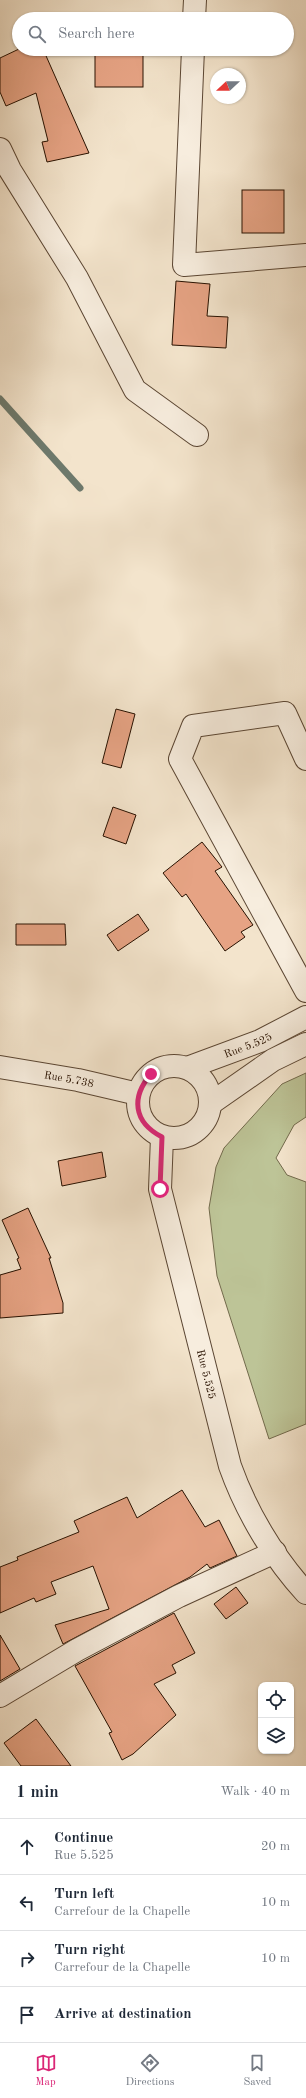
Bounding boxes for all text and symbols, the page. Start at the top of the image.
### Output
search box [12,12,294,56]
icon: search [26,23,48,45]
text: Search here [58,27,135,42]
north arrow [210,68,246,104]
street label: Rue 5.525 [223,1032,274,1061]
route end [142,1065,160,1083]
street label: Rue 5.738 [43,1070,95,1091]
route start [151,1180,169,1198]
street label: Rue 5.525 [194,1349,217,1400]
map controls [258,1682,294,1754]
button: locate [258,1682,294,1718]
button: layers [258,1718,294,1754]
text: 1 min [16,1784,59,1801]
text: Walk · 40 m [221,1785,290,1798]
text: Continue [54,1831,113,1846]
icon: ahead [16,1836,38,1858]
text: 20 m [261,1840,290,1853]
text: Rue 5.525 [54,1849,114,1862]
text: Turn left [54,1887,114,1902]
icon: left [16,1892,38,1914]
text: 10 m [261,1896,290,1909]
text: Carrefour de la Chapelle [54,1905,190,1918]
text: Turn right [54,1943,125,1958]
icon: right [16,1948,38,1970]
text: 10 m [261,1952,290,1965]
text: Carrefour de la Chapelle [54,1961,190,1974]
icon: arrive [16,2004,38,2026]
text: Arrive at destination [54,2007,192,2022]
tab: Map [35,2052,57,2090]
tab: Directions [126,2052,174,2090]
tab: Saved [243,2052,271,2090]

